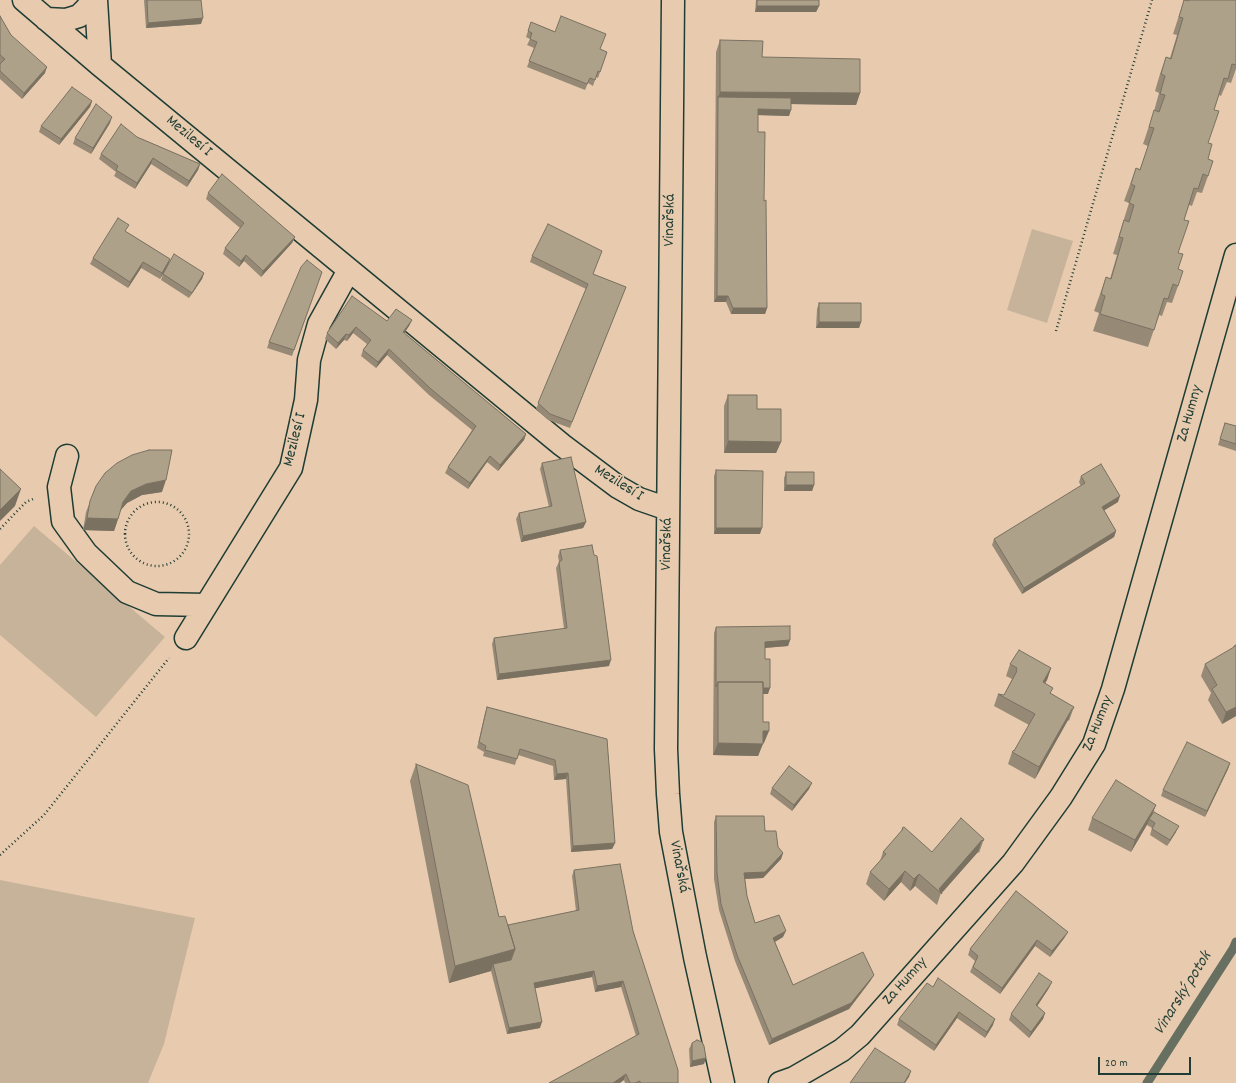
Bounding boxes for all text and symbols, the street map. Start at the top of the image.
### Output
street label: Mezilesí I [161,112,215,162]
street label: Vinařská [661,193,681,247]
street label: Za Humny [1174,383,1208,445]
street label: Mezilesí I [280,411,312,469]
street label: Mezilesí I [590,461,646,507]
street label: Vinařská [658,517,678,571]
street label: Za Humny [1079,693,1119,755]
street label: Vinařská [664,839,692,895]
water label: Vinarský potok [1150,949,1218,1039]
street label: Za Humny [879,954,933,1010]
scale bar [1100,1049,1193,1075]
text: 20 m [1105,1055,1128,1072]

